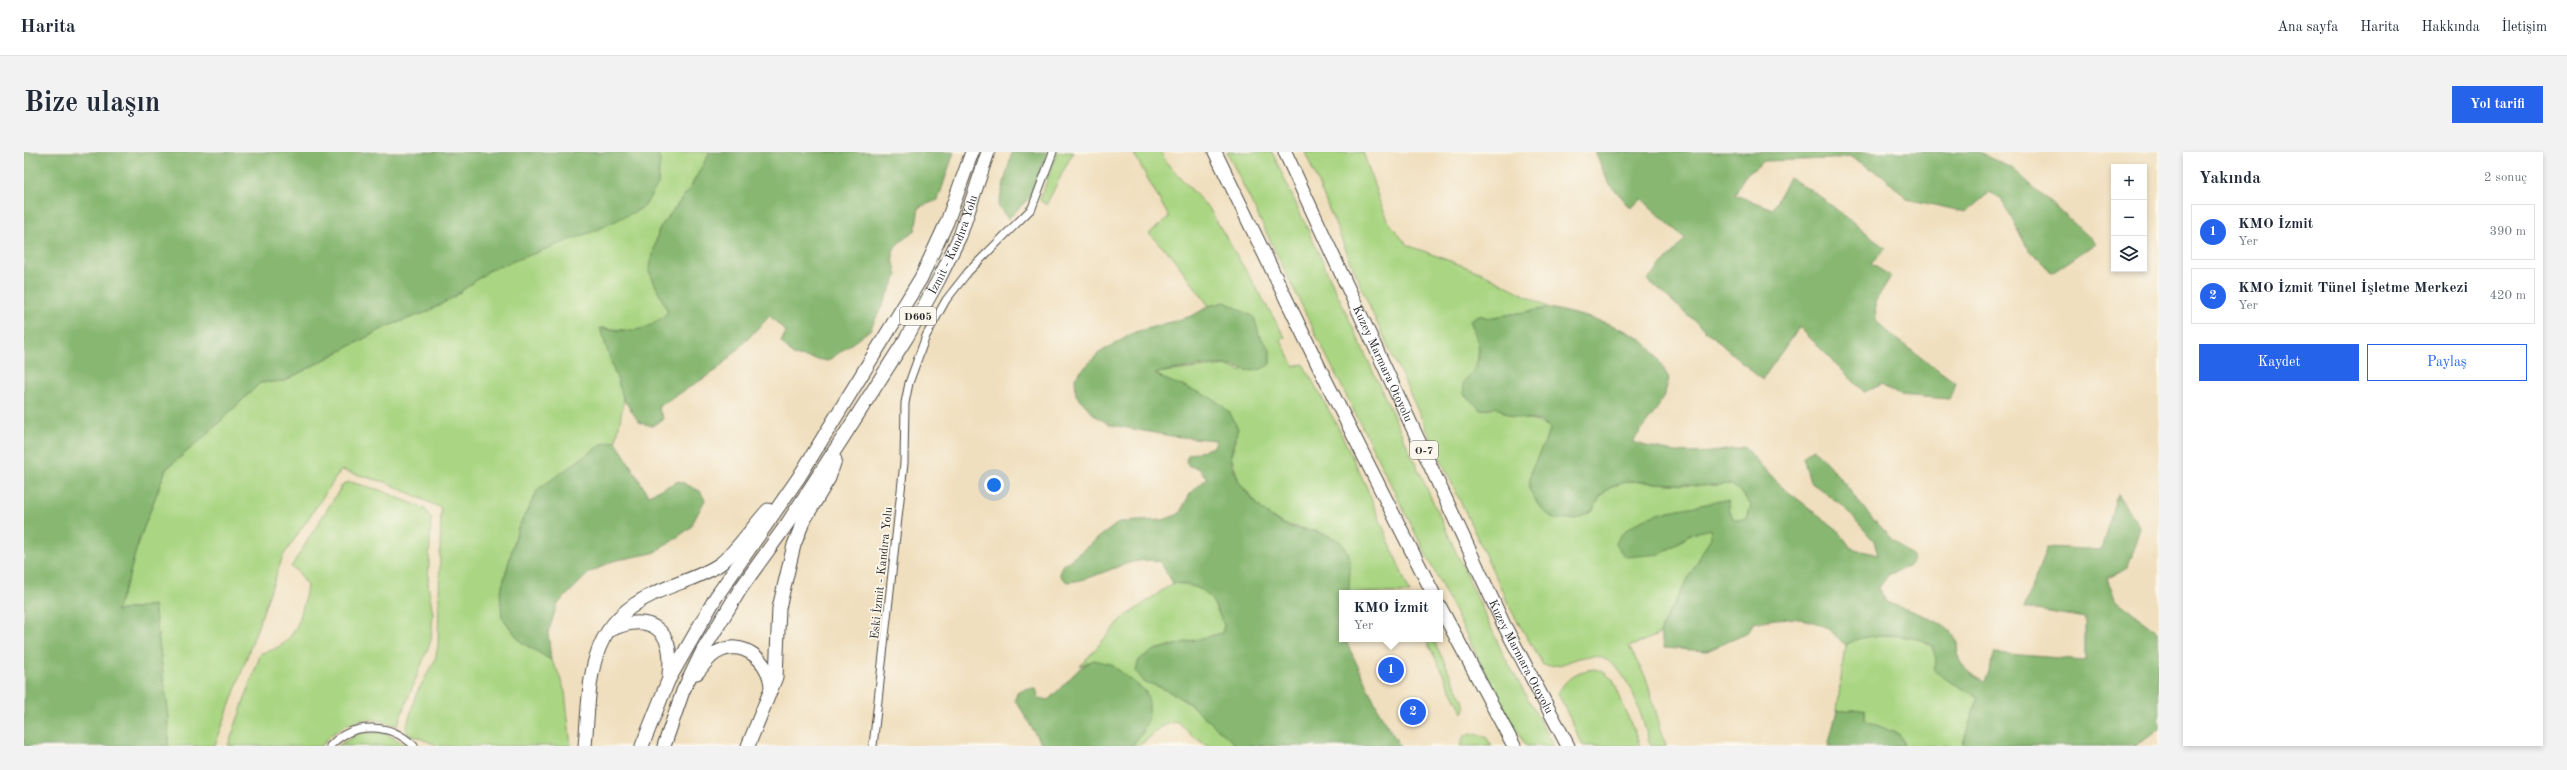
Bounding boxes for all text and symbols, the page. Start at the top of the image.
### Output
text: Harita [20,18,76,37]
text: Ana sayfa [2277,20,2338,34]
text: Harita [2360,20,2400,34]
text: Hakkında [2422,20,2480,34]
text: İletişim [2502,20,2547,34]
button: Yol tarifi [2452,86,2543,123]
text: Bize ulaşın [24,90,160,118]
map controls [2111,164,2147,272]
button: + [2111,164,2147,200]
text: Yakında [2199,170,2261,187]
text: 2 sonuç [2484,171,2527,184]
street label: İzmit - Kandıra Yolu [923,193,980,297]
button: − [2111,200,2147,236]
text: KMO İzmit [2238,217,2313,232]
text: 1 [2209,225,2217,238]
text: 390 m [2489,225,2526,238]
text: Yer [2238,235,2258,248]
button: layers [2111,236,2147,272]
text: KMO İzmit Tünel İşletme Merkezi [2238,281,2468,296]
text: 2 [2209,289,2217,302]
text: 420 m [2489,289,2526,302]
text: Yer [2238,299,2258,312]
street label: Kuzey Marmara Otoyolu [1350,304,1414,424]
road number: D605 [900,307,936,325]
button: Kaydet [2199,344,2359,381]
button: Paylaş [2367,344,2527,381]
road number: O-7 [1410,441,1438,459]
your location [984,475,1004,495]
street label: Eski İzmit - Kandıra Yolu [865,505,895,640]
popup [1339,590,1443,642]
street label: Kuzey Marmara Otoyolu [1486,598,1555,716]
text: KMO İzmit [1353,601,1429,616]
text: Yer [1353,619,1373,632]
pin: 1 [1378,655,1404,685]
pin: 2 [1400,697,1426,727]

